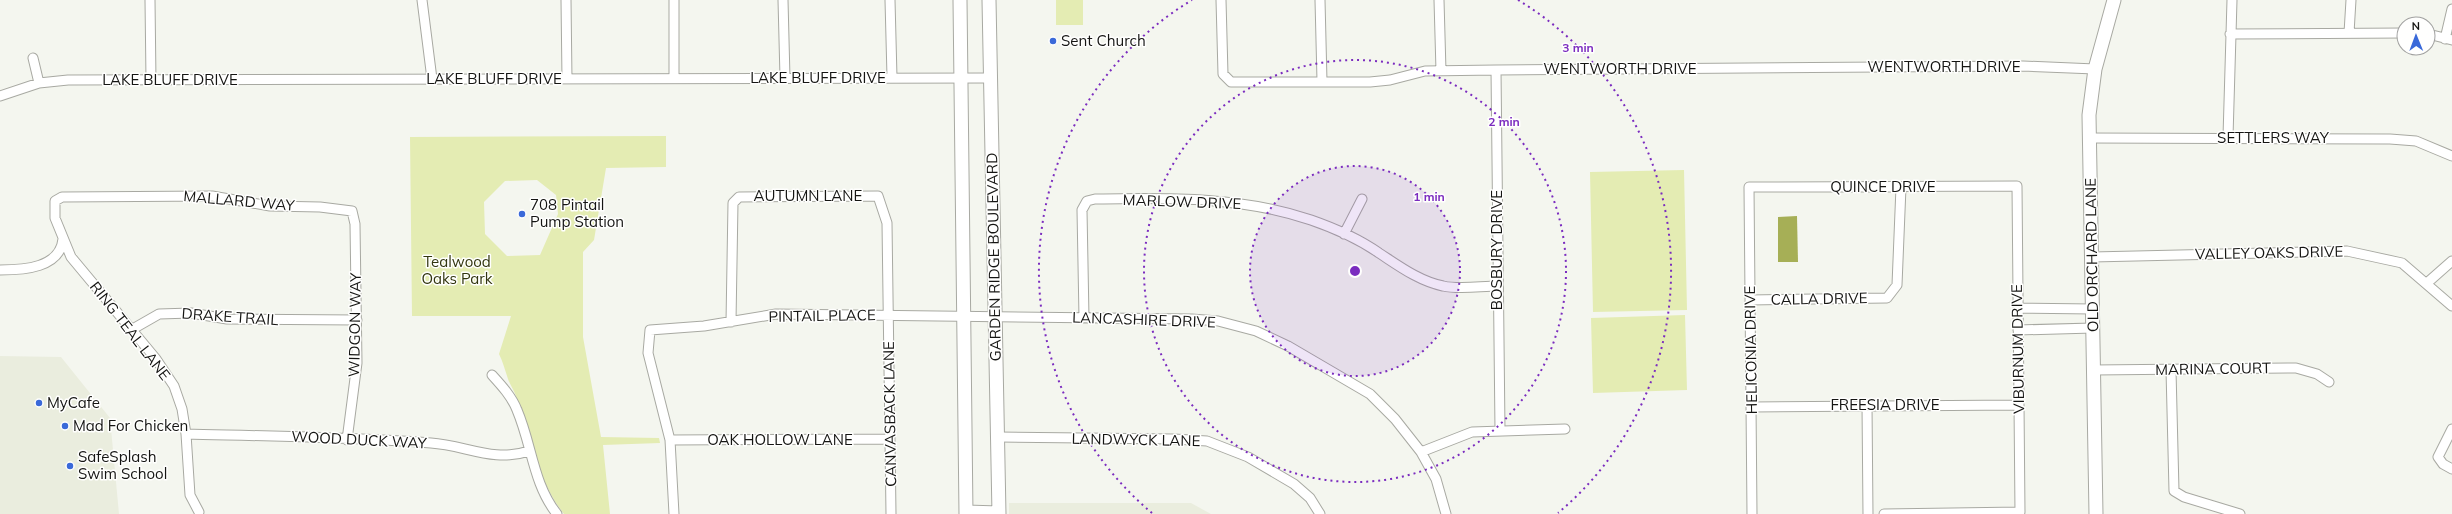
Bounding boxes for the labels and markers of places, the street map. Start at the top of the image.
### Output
place label: Sent Church [1061,31,1146,50]
marker: Sent Church [1048,36,1058,46]
place label: 708 Pintail Pump Station [530,195,624,231]
marker: 708 Pintail Pump Station [517,209,527,219]
centre of rings [1348,264,1362,278]
place label: MyCafe [47,393,100,412]
marker: MyCafe [34,398,44,408]
place label: Mad For Chicken [73,416,188,435]
marker: Mad For Chicken [60,421,70,431]
place label: SafeSplash Swim School [78,447,167,483]
marker: SafeSplash Swim School [65,461,75,471]

